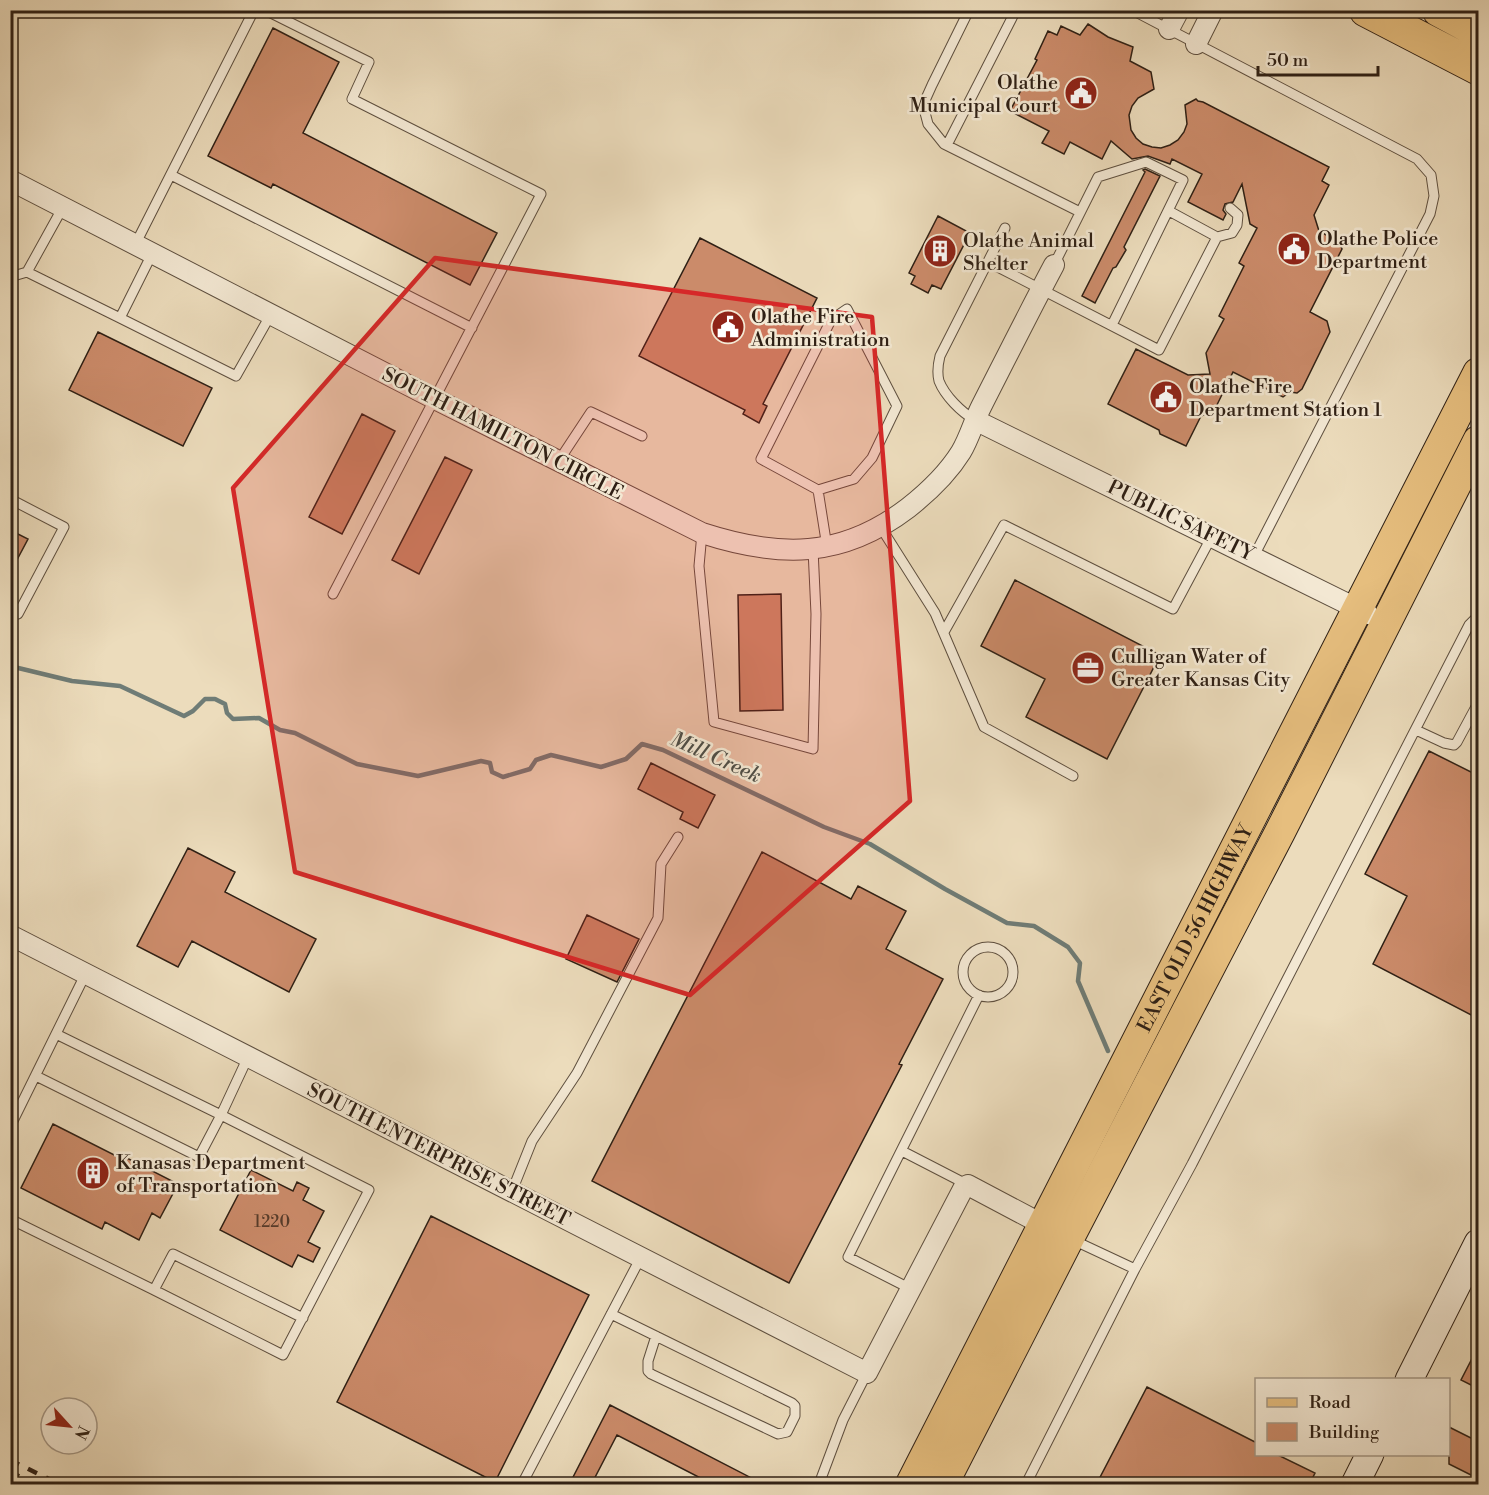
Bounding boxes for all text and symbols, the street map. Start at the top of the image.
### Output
scale bar [1258,39,1378,77]
text: 50 m [1267,49,1309,72]
place label: Olathe Municipal Court [909,71,1058,119]
public building icon: Olathe Municipal Court [1063,75,1099,111]
place label: Olathe Police Department [1317,227,1438,275]
place label: Olathe Animal Shelter [963,229,1094,277]
public building icon: Olathe Police Department [1276,231,1312,267]
building icon: Olathe Animal Shelter [922,233,958,269]
place label: Olathe Fire Administration [750,305,890,353]
public building icon: Olathe Fire Administration [710,309,746,345]
street label: SOUTH HAMILTON CIRCLE [378,362,627,506]
place label: Olathe Fire Department Station 1 [1189,375,1382,423]
public building icon: Olathe Fire Department Station 1 [1148,379,1184,415]
street label: PUBLIC SAFETY [1103,475,1259,568]
place label: Culligan Water of Greater Kansas City [1111,645,1291,693]
office icon: Culligan Water of Greater Kansas City [1070,650,1106,686]
water label: Mill Creek [666,726,765,789]
street label: EAST OLD 56 HIGHWAY [1133,820,1260,1037]
street label: SOUTH ENTERPRISE STREET [303,1078,574,1233]
place label: Kanasas Department of Transportation [116,1151,306,1199]
building icon: Kanasas Department of Transportation [75,1155,111,1191]
house number: 1220 [254,1212,290,1232]
legend [1255,1378,1450,1456]
text: Road [1309,1391,1352,1414]
north arrow [39,1396,99,1456]
text: Building [1308,1421,1380,1444]
text: N [70,1422,93,1443]

